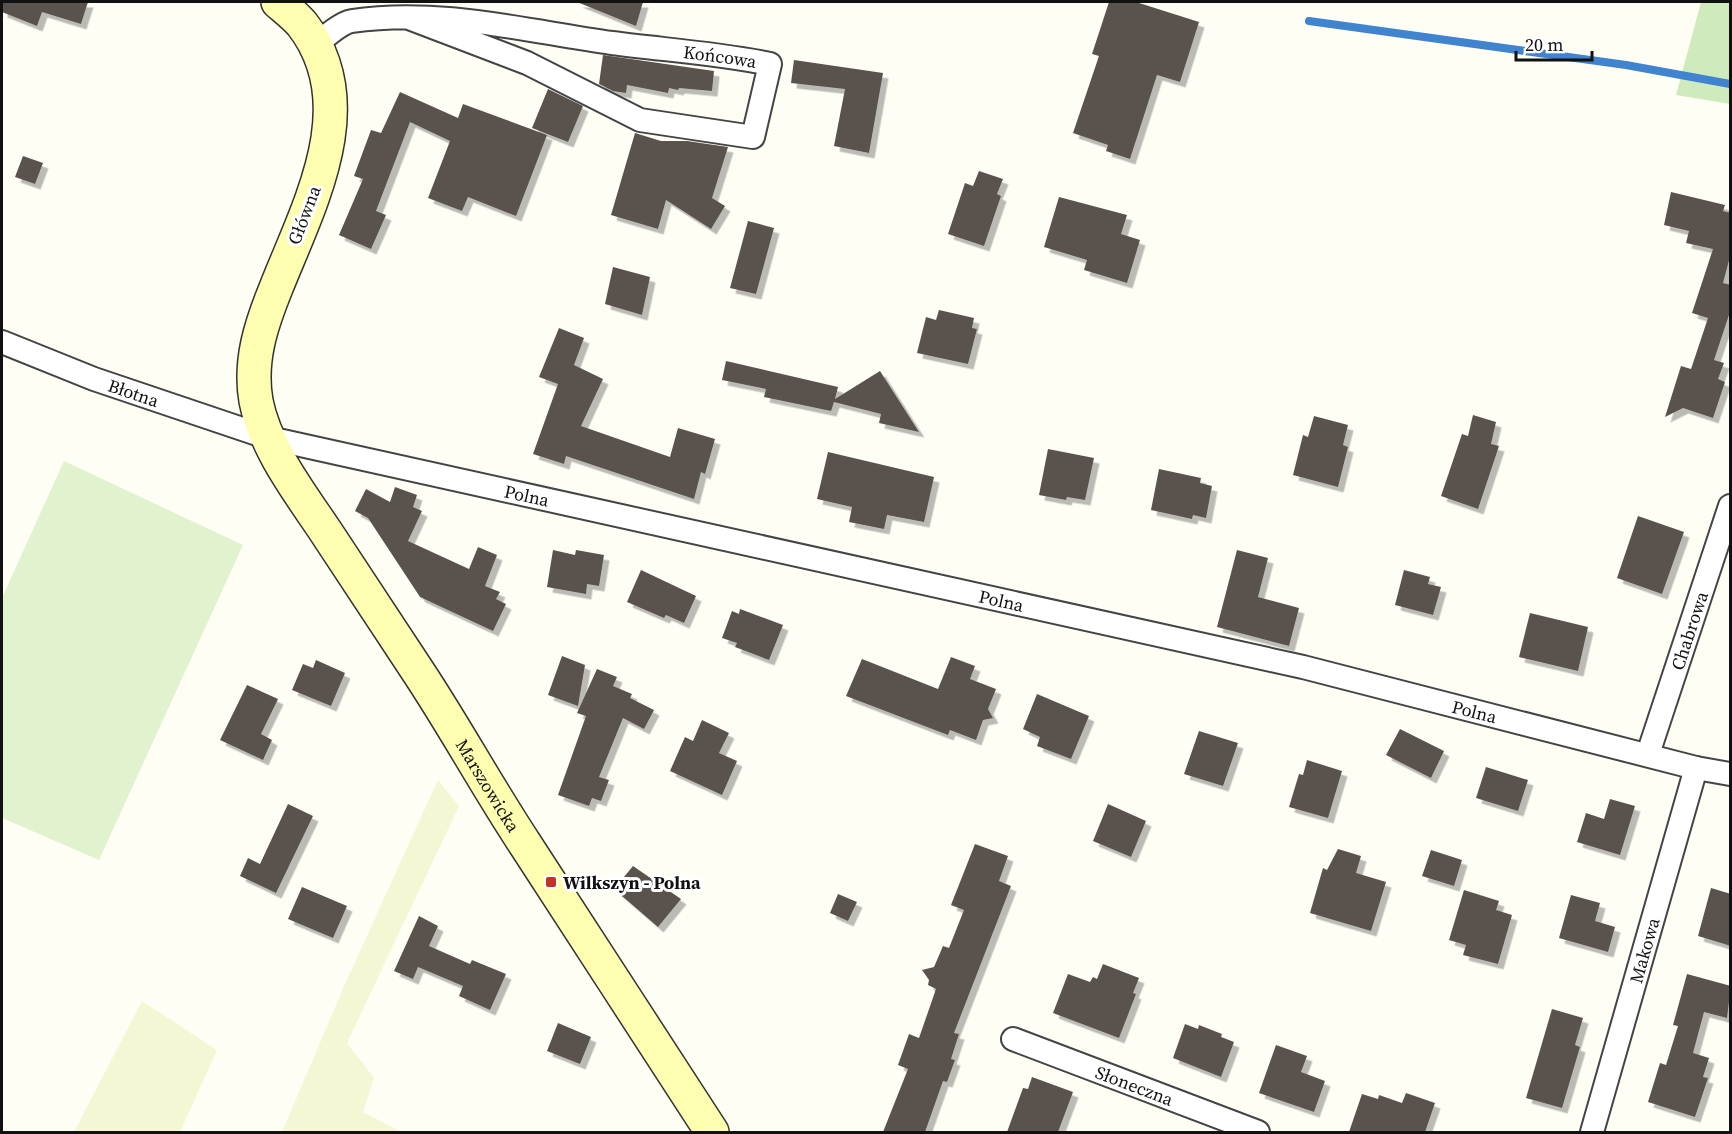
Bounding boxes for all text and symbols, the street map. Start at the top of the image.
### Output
scale bar [1516,24,1592,62]
text: 20 m [1525,32,1563,57]
street label: Końcowa [682,39,760,74]
street label: Główna [281,181,327,248]
street label: Błotna [105,372,163,413]
street label: Polna [502,478,553,512]
street label: Polna [977,583,1027,618]
street label: Chabrowa [1664,587,1714,673]
street label: Polna [1449,693,1500,729]
street label: Marszowicka [450,734,527,837]
place label: Wilkszyn - Polna [563,870,701,895]
marker: Wilkszyn - Polna [544,875,558,889]
street label: Makowa [1623,914,1665,986]
street label: Słoneczna [1092,1059,1178,1112]

